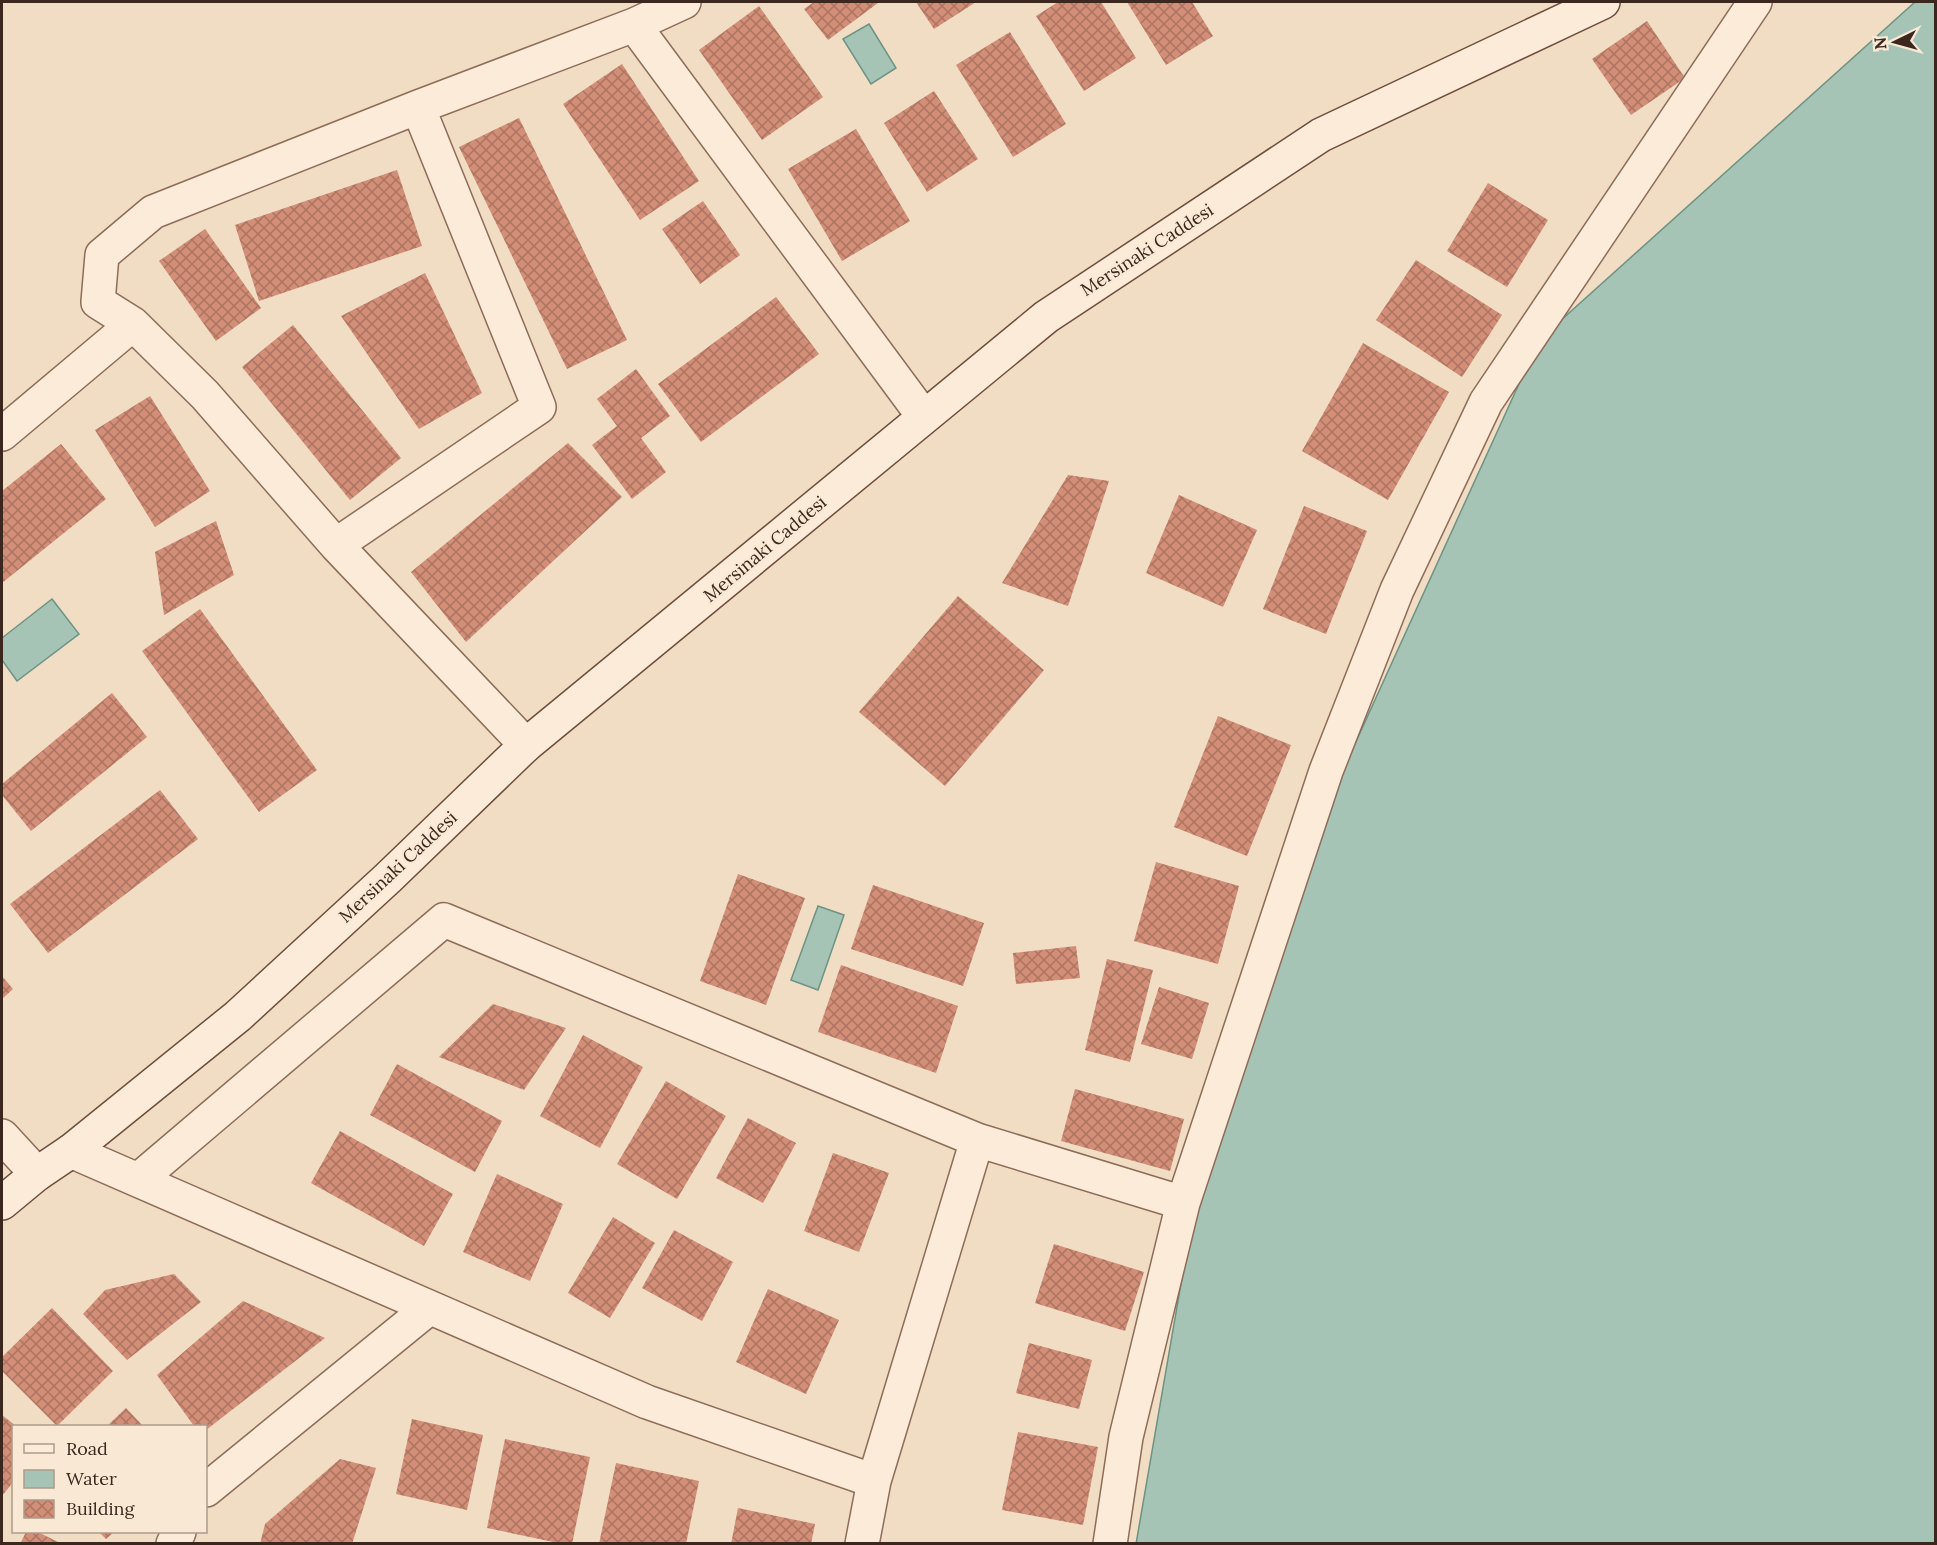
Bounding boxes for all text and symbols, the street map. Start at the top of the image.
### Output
north arrow [1865,12,1925,72]
text: N [1870,36,1891,50]
street label: Mersinaki Caddesi [1076,198,1217,301]
street label: Mersinaki Caddesi [698,490,831,607]
street label: Mersinaki Caddesi [334,806,462,927]
legend [12,1425,207,1533]
text: Road [66,1437,108,1460]
text: Water [66,1467,117,1490]
text: Building [66,1497,136,1520]

